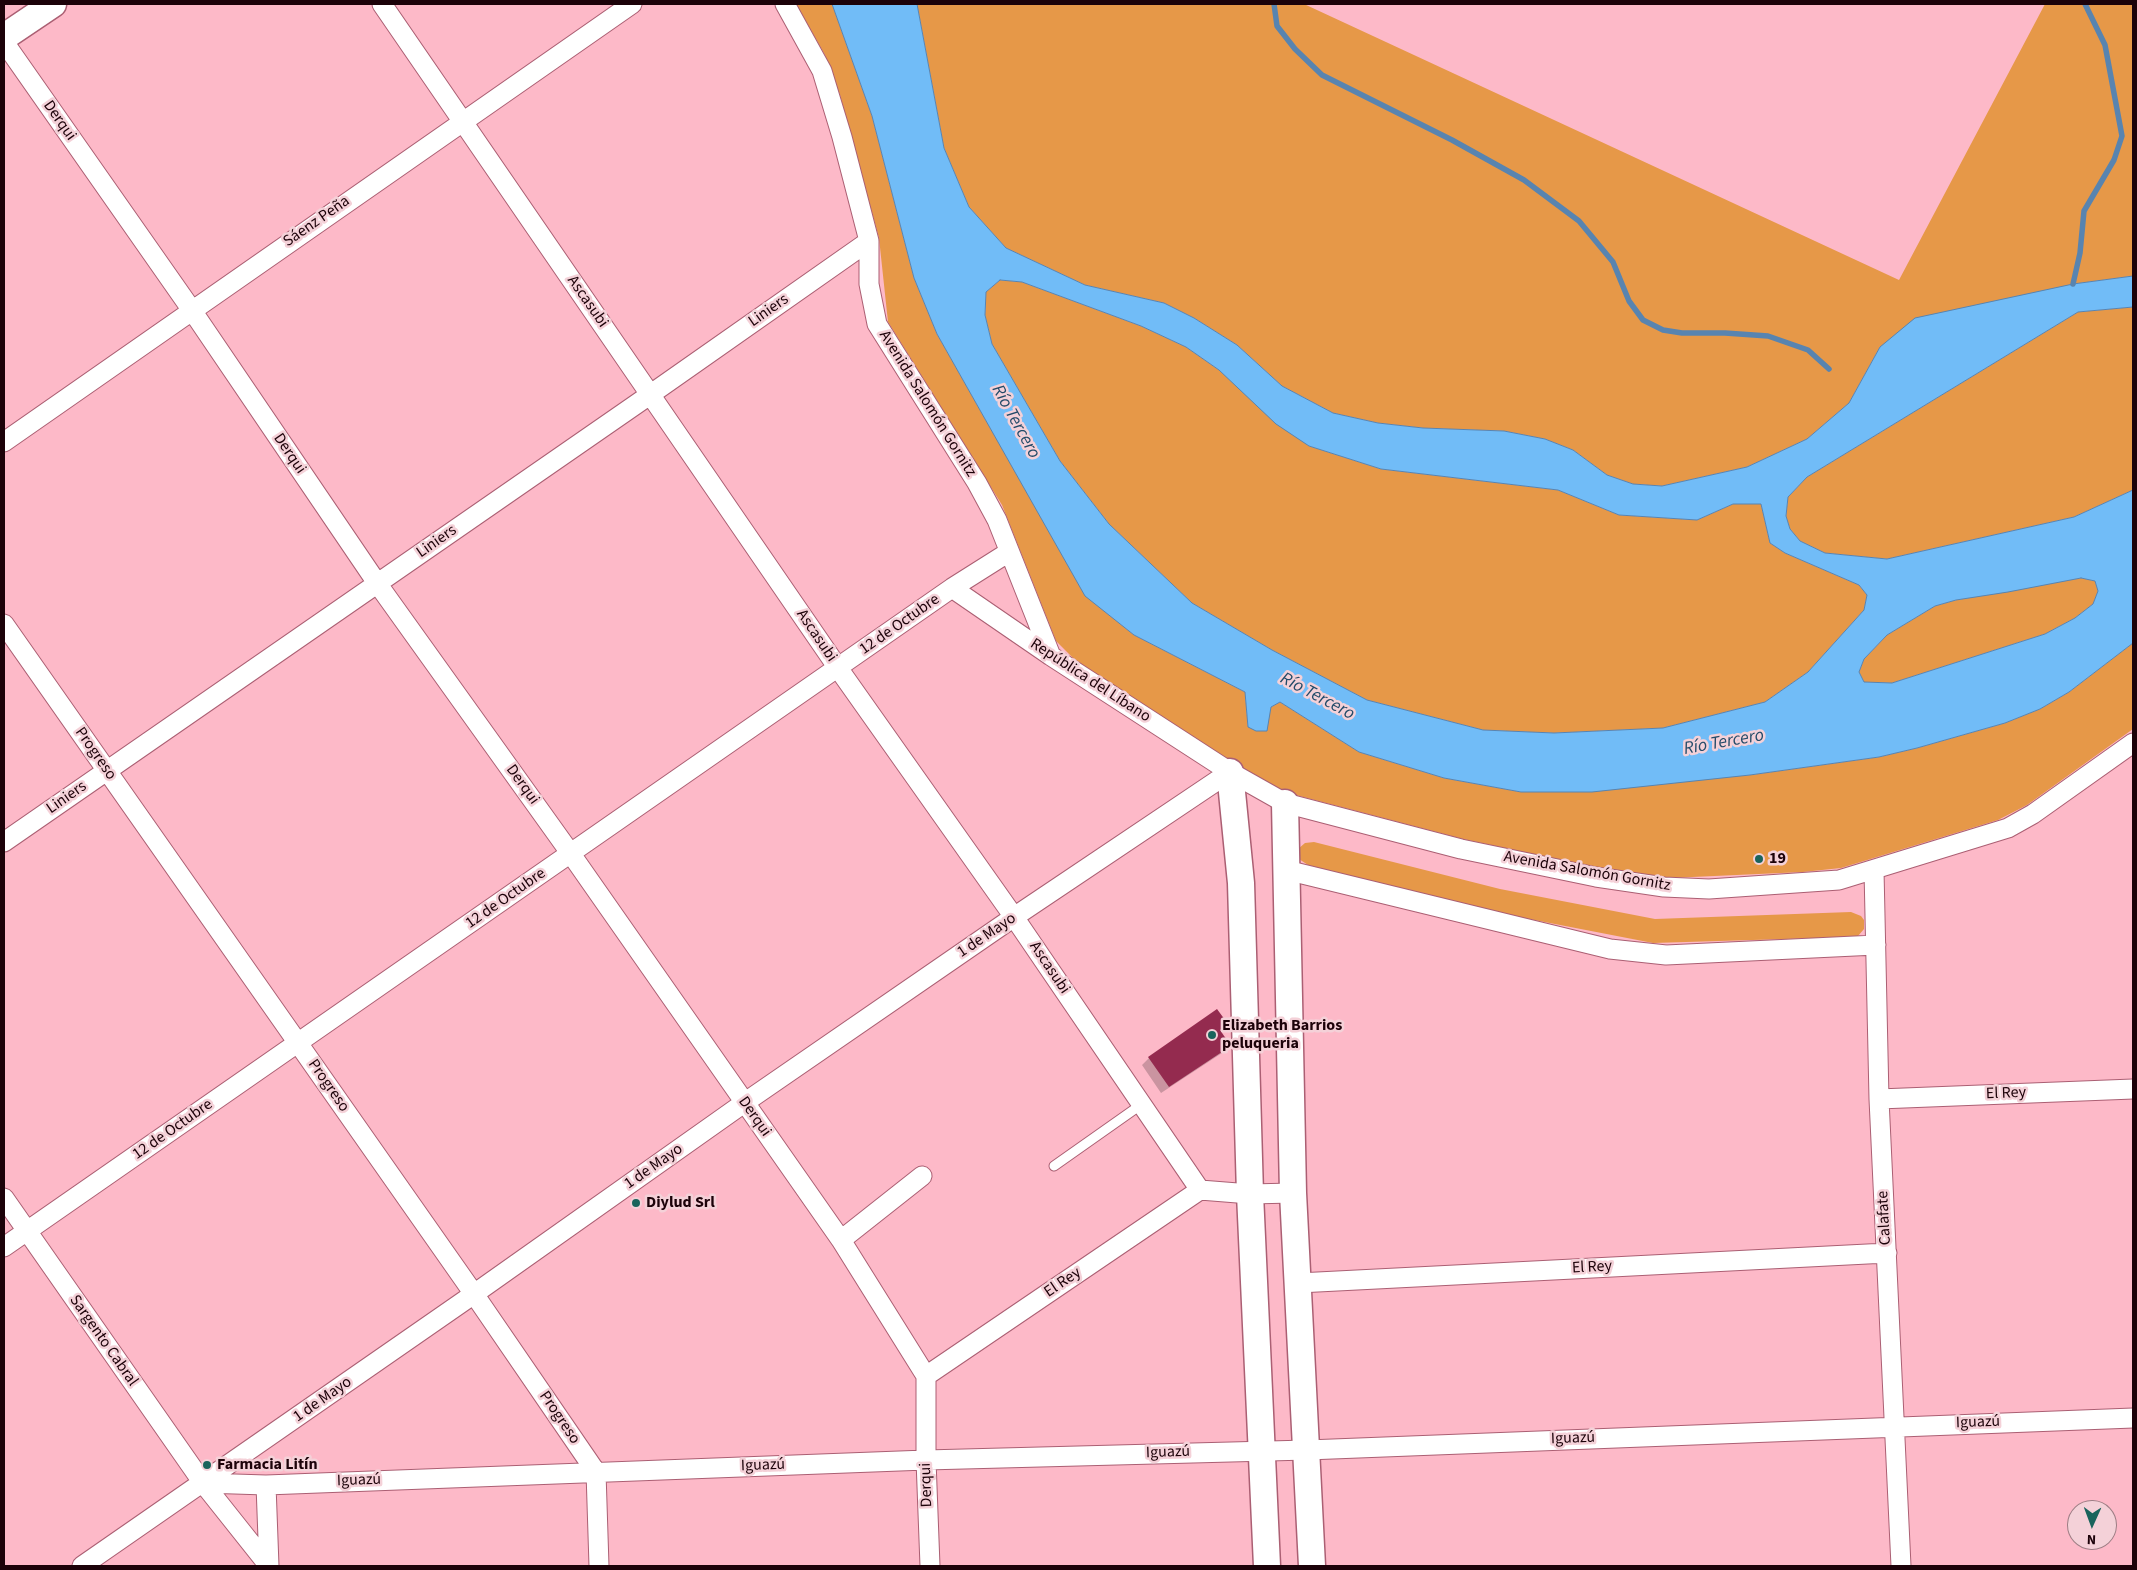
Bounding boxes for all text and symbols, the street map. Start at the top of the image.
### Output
street label: Derqui [38,97,80,145]
street label: Sáenz Peña [280,192,354,252]
street label: Ascasubi [562,272,612,332]
street label: Liniers [745,290,793,332]
street label: Avenida Salomón Gornitz [874,327,980,481]
water label: Río Tercero [986,381,1044,463]
street label: Derqui [269,430,309,478]
street label: Liniers [413,521,461,563]
street label: 12 de Octubre [856,590,944,660]
street label: Ascasubi [792,606,840,666]
street label: República del Líbano [1026,635,1154,727]
water label: Río Tercero [1276,668,1358,726]
street label: Progreso [70,724,120,784]
water label: Río Tercero [1682,725,1766,761]
street label: Derqui [501,761,543,809]
street label: Liniers [43,777,91,819]
street label: Avenida Salomón Gornitz [1502,848,1672,896]
place label: 19 [1769,849,1786,869]
marker: 19 [1753,853,1765,865]
street label: 12 de Octubre [462,864,550,934]
street label: 1 de Mayo [954,909,1020,963]
street label: Ascasubi [1025,938,1073,998]
place label: Elizabeth Barrios peluqueria [1222,1016,1342,1054]
marker: Elizabeth Barrios peluqueria [1206,1029,1218,1041]
street label: Progreso [303,1056,353,1116]
street label: El Rey [1986,1084,2026,1104]
street label: Derqui [733,1093,775,1141]
street label: 12 de Octubre [129,1095,217,1165]
street label: 1 de Mayo [621,1140,687,1194]
street label: Calafate [1874,1190,1896,1246]
place label: Diylud Srl [646,1193,715,1213]
marker: Diylud Srl [630,1197,642,1209]
street label: El Rey [1571,1257,1613,1279]
street label: El Rey [1041,1264,1085,1302]
street label: Sargento Cabral [64,1292,142,1390]
street label: 1 de Mayo [290,1373,356,1427]
street label: Progreso [534,1388,584,1448]
street label: Iguazú [1955,1413,2001,1433]
street label: Iguazú [1550,1429,1596,1449]
street label: Iguazú [1145,1443,1191,1463]
place label: Farmacia Litín [217,1455,318,1475]
street label: Iguazú [740,1456,786,1476]
marker: Farmacia Litín [201,1459,213,1471]
street label: Derqui [917,1462,937,1508]
street label: Iguazú [336,1471,382,1491]
north arrow [2067,1500,2117,1550]
text: N [2087,1529,2097,1549]

